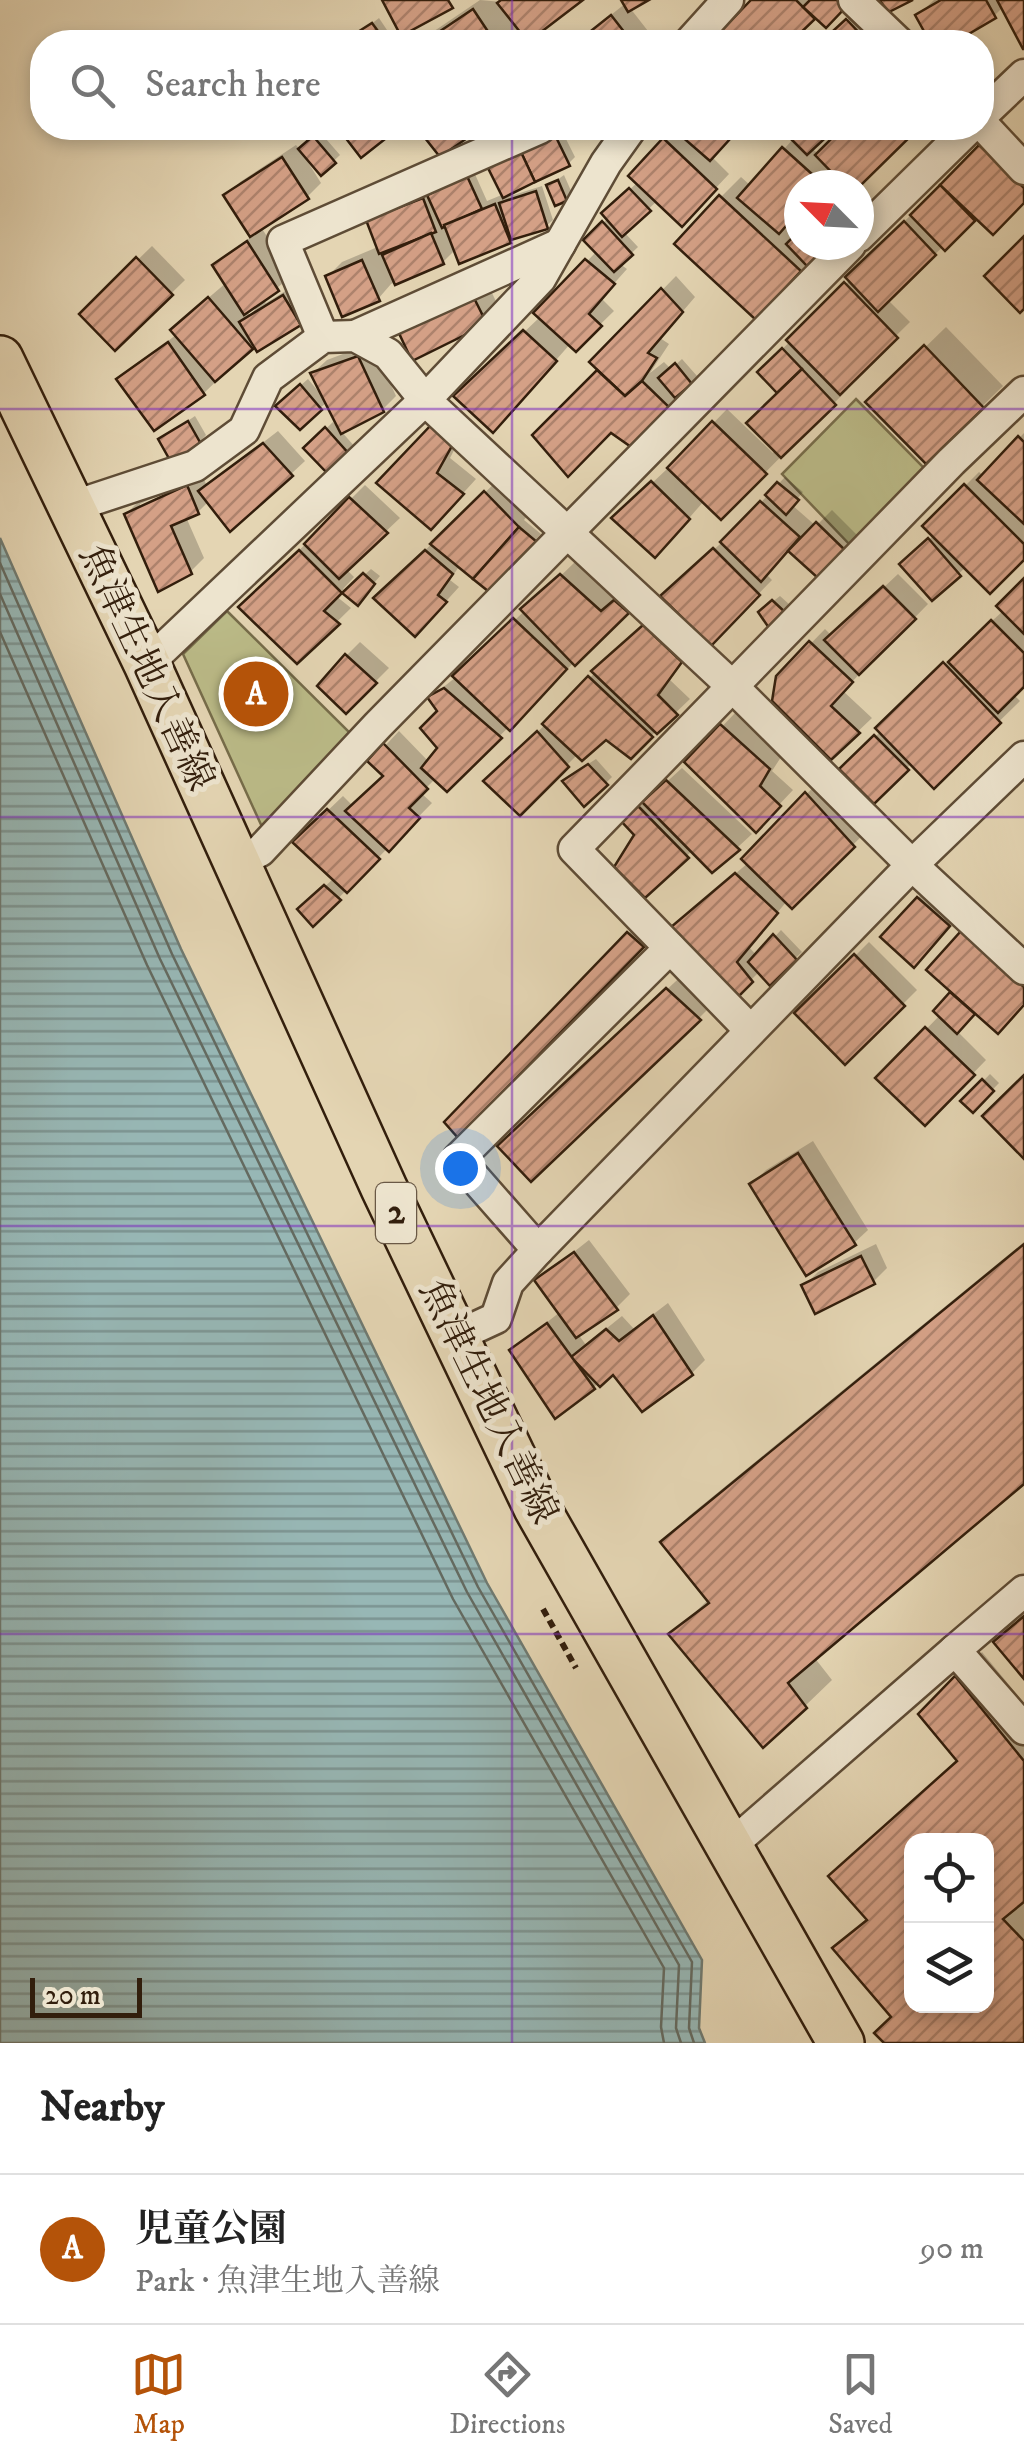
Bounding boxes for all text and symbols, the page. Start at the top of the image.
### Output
search box [30,30,994,140]
icon: search [65,58,120,113]
text: Search here [145,61,321,109]
north arrow [784,170,874,260]
street label: 魚津生地入善線 [68,537,224,799]
pin: A [224,656,288,732]
your location [435,1143,486,1194]
road number: 2 [376,1183,416,1243]
street label: 魚津生地入善線 [408,1272,568,1532]
map controls [904,1833,994,2013]
button: locate [904,1833,994,1923]
button: layers [904,1923,994,2013]
scale bar [30,1973,142,2018]
text: 20 m [45,1978,101,2013]
text: Nearby [40,2082,164,2134]
text: 児童公園 [135,2206,287,2254]
text: A [62,2229,83,2269]
text: 90 m [920,2229,984,2269]
text: Park · 魚津生地入善線 [135,2262,440,2302]
tab: Map [131,2347,186,2442]
tab: Directions [449,2347,565,2442]
tab: Saved [828,2347,893,2442]

